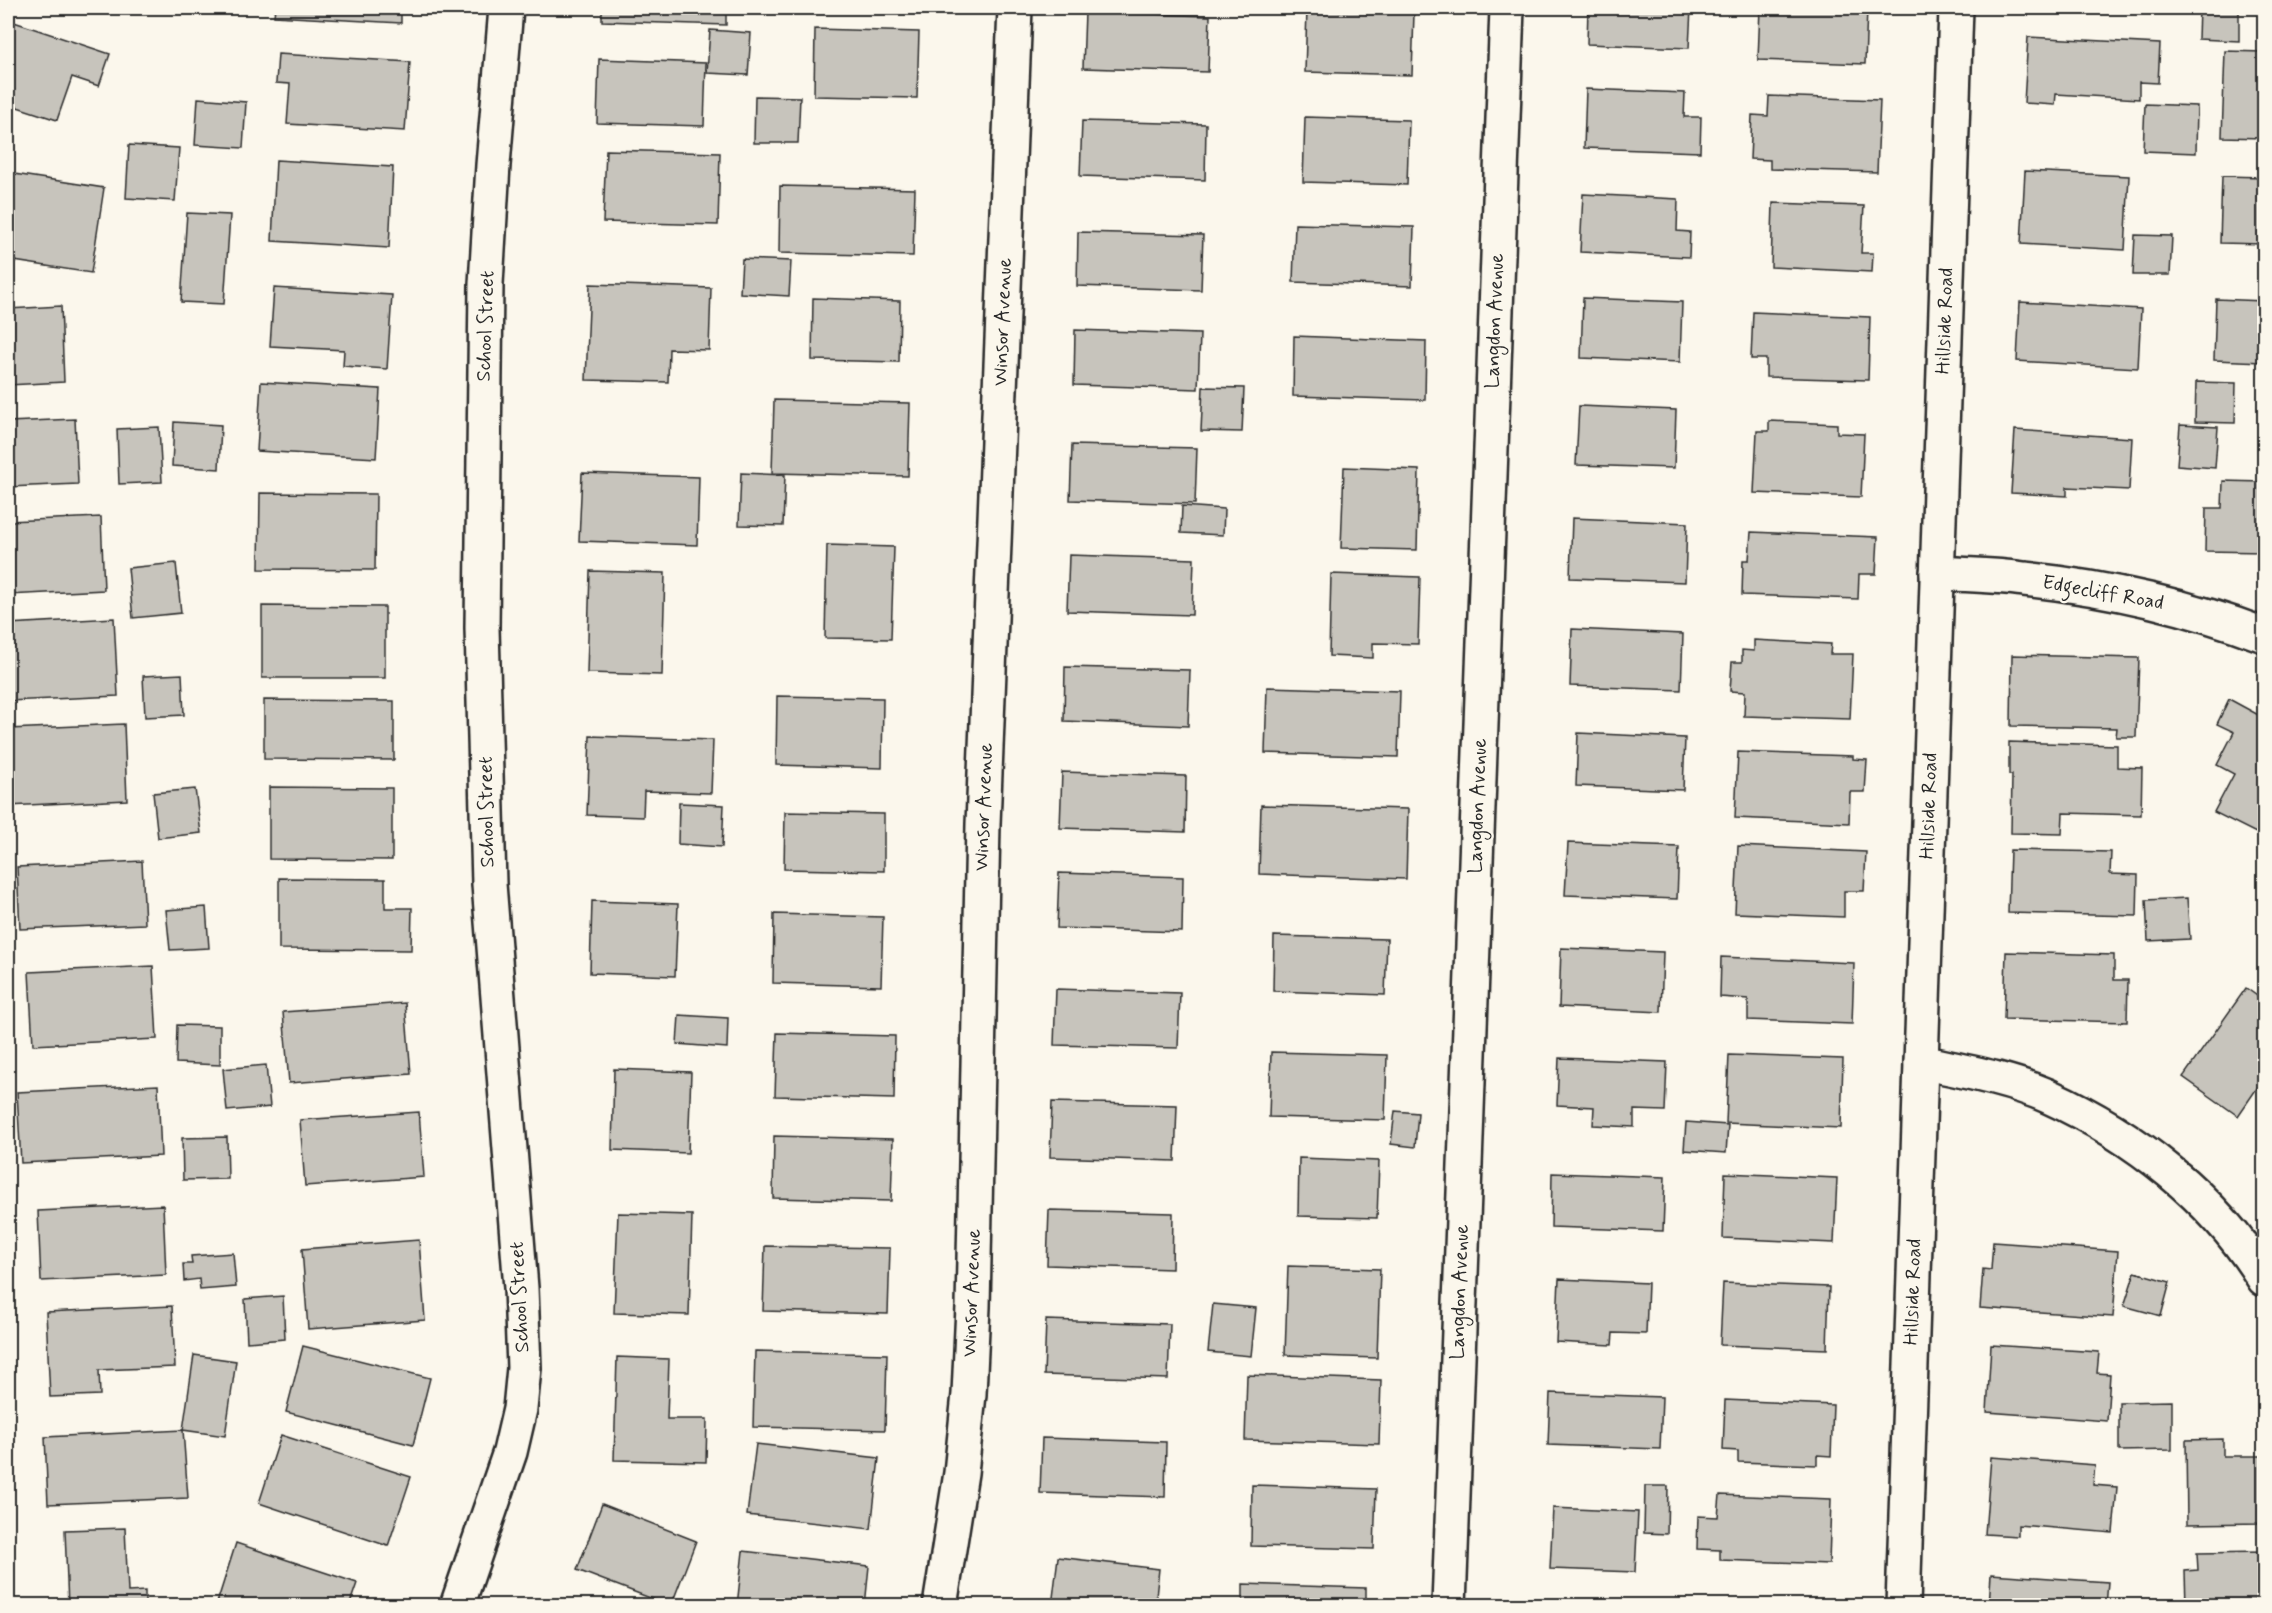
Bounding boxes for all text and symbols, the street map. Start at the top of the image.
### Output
street label: Langdon Avenue [1479,253,1512,389]
street label: Winsor Avenue [987,257,1019,387]
street label: Hillside Road [1930,267,1960,375]
street label: School Street [471,270,501,382]
street label: Edgecliff Road [2040,569,2166,619]
street label: Langdon Avenue [1462,738,1495,874]
street label: Winsor Avenue [968,742,1000,872]
street label: Hillside Road [1914,752,1944,860]
street label: School Street [473,756,501,868]
street label: Langdon Avenue [1444,1224,1477,1360]
street label: Winsor Avenue [956,1228,988,1358]
street label: Hillside Road [1898,1238,1928,1346]
street label: School Street [504,1241,536,1353]

